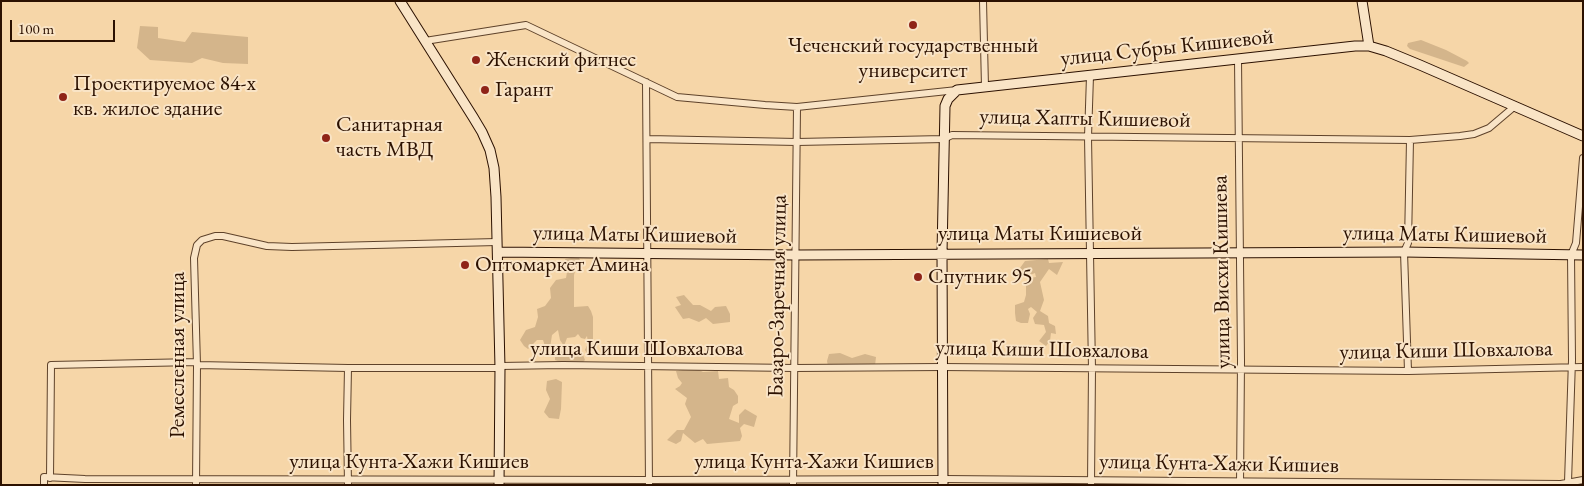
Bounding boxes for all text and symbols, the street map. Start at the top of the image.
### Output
scale bar [12,10,118,42]
text: 100 m [18,19,54,38]
marker: Чеченский государственный университет [907,19,919,31]
street label: улица Субры Кишиевой [1059,24,1275,72]
place label: Чеченский государственный университет [788,33,1038,84]
place label: Женский фитнес [486,47,636,73]
marker: Женский фитнес [470,54,482,66]
place label: Проектируемое 84-х кв. жилое здание [73,71,256,122]
place label: Гарант [495,77,553,103]
marker: Гарант [479,84,491,96]
marker: Проектируемое 84-х кв. жилое здание [57,91,69,103]
street label: улица Хапты Кишиевой [979,104,1191,134]
place label: Санитарная часть МВД [336,112,443,164]
marker: Санитарная часть МВД [320,132,332,144]
street label: улица Висхи Кишиева [1207,175,1237,369]
street label: Базаро-Заречная улица [763,194,793,398]
street label: улица Маты Кишиевой [533,220,737,250]
street label: улица Маты Кишиевой [1343,220,1547,250]
street label: улица Маты Кишиевой [938,221,1142,247]
place label: Оптомаркет Амина [475,252,649,278]
marker: Оптомаркет Амина [459,259,471,271]
place label: Спутник 95 [928,264,1032,290]
marker: Спутник 95 [912,271,924,283]
street label: Ремесленная улица [165,272,191,438]
street label: улица Киши Шовхалова [935,335,1149,365]
street label: улица Киши Шовхалова [530,336,744,362]
street label: улица Киши Шовхалова [1339,336,1553,366]
street label: улица Кунта-Хажи Кишиев [289,449,529,475]
street label: улица Кунта-Хажи Кишиев [694,449,934,475]
street label: улица Кунта-Хажи Кишиев [1099,449,1339,479]

